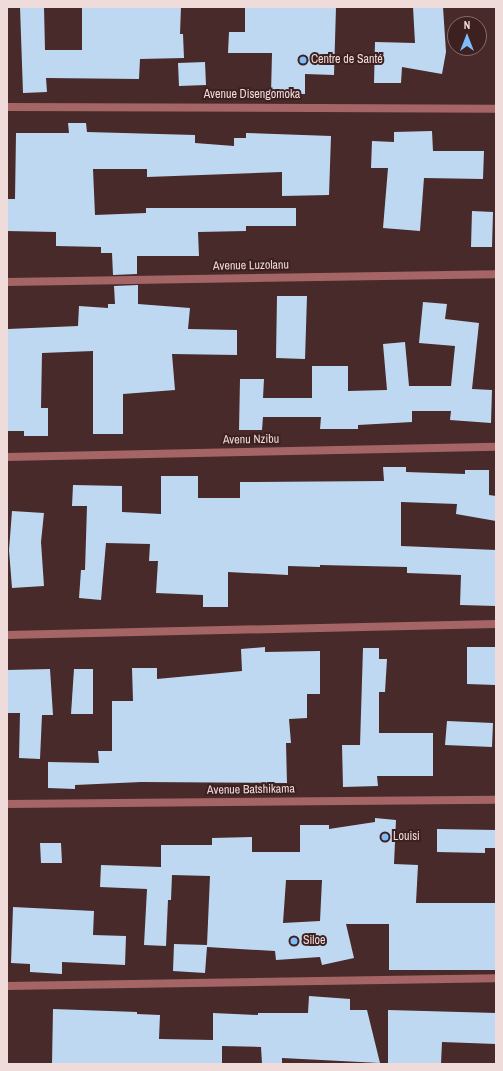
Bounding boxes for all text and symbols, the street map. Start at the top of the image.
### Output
north arrow [447,16,487,56]
text: N [464,18,470,32]
place label: Centre de Santé [311,53,383,67]
marker: Centre de Santé [298,55,308,65]
street label: Avenue Disengomoka [204,88,300,102]
street label: Avenue Luzolanu [213,258,289,274]
street label: Avenu Nzibu [223,432,279,448]
street label: Avenue Batshikama [207,782,295,798]
place label: Louisi [393,830,420,844]
marker: Louisi [380,832,390,842]
place label: Siloe [303,934,325,948]
marker: Siloe [288,935,300,947]

